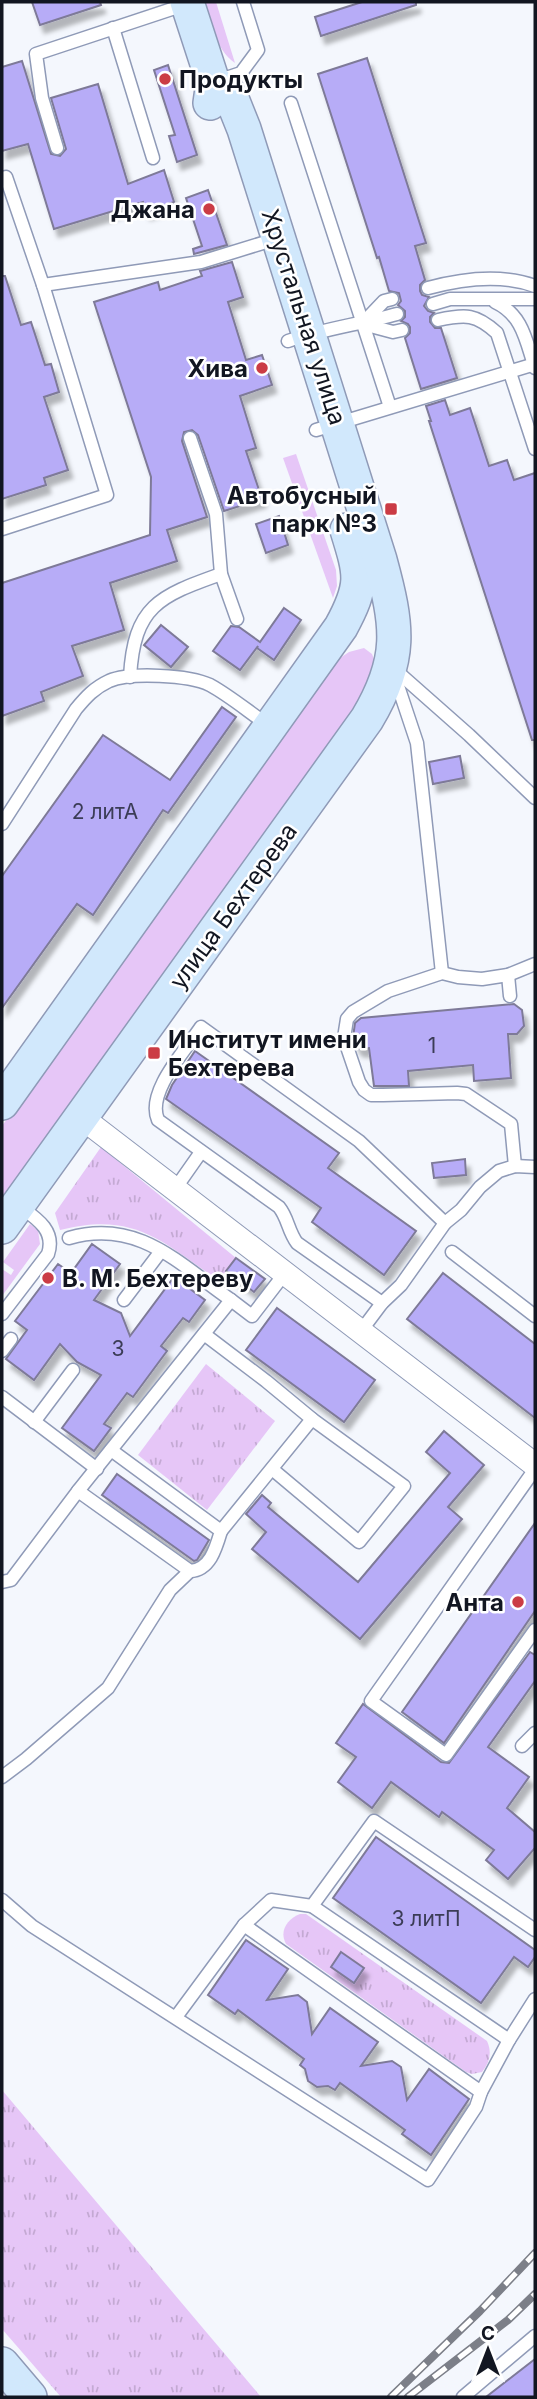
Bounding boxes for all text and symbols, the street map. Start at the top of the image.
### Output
place label: Продукты [179,65,303,94]
marker: Продукты [157,71,173,87]
place label: Джана [111,195,195,224]
marker: Джана [201,201,217,217]
street label: Хрустальная улица [255,205,353,429]
place label: Хива [188,354,248,383]
marker: Хива [254,360,270,376]
place label: Автобусный парк №3 [227,481,377,538]
marker: Автобусный парк №3 [383,501,399,517]
house number: 2 литА [72,799,138,824]
street label: улица Бехтерева [163,817,303,995]
place label: Институт имени Бехтерева [168,1025,367,1082]
house number: 1 [428,1033,436,1058]
marker: Институт имени Бехтерева [146,1045,162,1061]
place label: В. М. Бехтереву [62,1264,254,1293]
marker: В. М. Бехтереву [40,1270,56,1286]
house number: 3 [112,1336,124,1361]
place label: Анта [445,1588,504,1617]
marker: Анта [510,1594,526,1610]
house number: 3 литП [391,1906,461,1931]
north arrow [453,2315,523,2385]
text: С [481,2322,495,2345]

